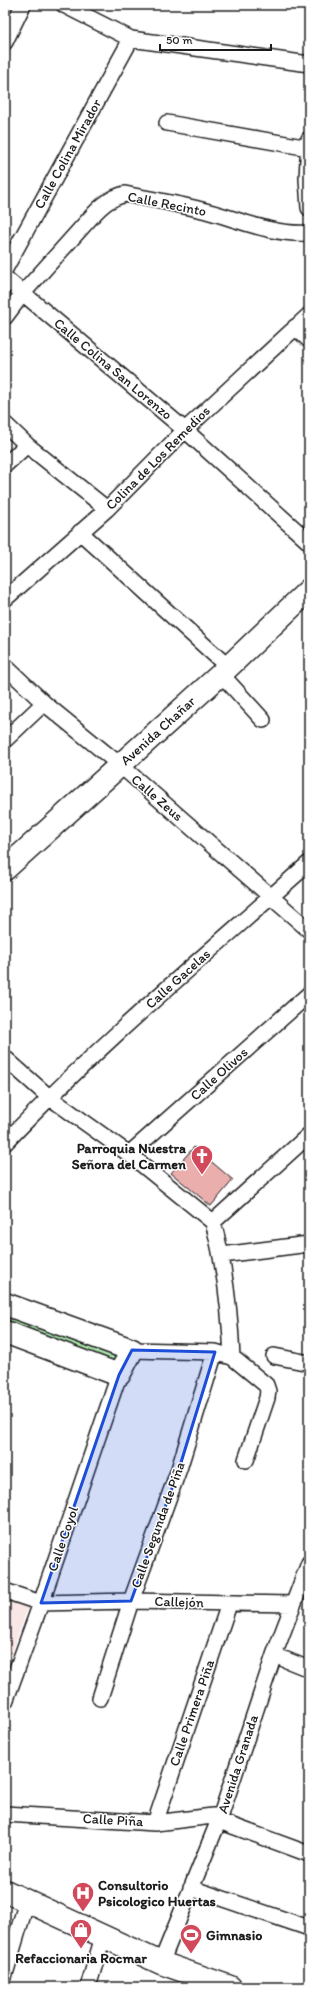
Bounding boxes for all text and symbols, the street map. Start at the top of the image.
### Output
scale bar [160,26,271,52]
text: 50 m [166,33,192,47]
street label: Calle Colina Mirador [31,96,105,212]
street label: Calle Recinto [126,188,208,220]
street label: Calle Colina San Lorenzo [50,315,176,423]
street label: Colina de Los Remedios [102,402,214,514]
street label: Avenida Chañar [117,692,199,769]
street label: Calle Zeus [128,771,186,825]
street label: Calle Gacelas [142,945,214,1013]
street label: Calle Olivos [187,1044,251,1104]
place label: Parroquia Nuestra Señora del Carmen [72,1140,186,1173]
church icon: Parroquia Nuestra Señora del Carmen [189,1143,215,1176]
street label: Calle Segunda de Piña [127,1460,189,1590]
street label: Calle Coyol [44,1504,82,1574]
street label: Callejón [154,1593,204,1611]
street label: Calle Primera Piña [166,1657,218,1769]
street label: Avenida Granada [214,1712,262,1815]
street label: Calle Piña [82,1810,144,1830]
place label: Consultorio Psicologico Huertas [98,1877,216,1910]
hospital icon: Consultorio Psicologico Huertas [70,1880,96,1913]
shop icon: Refaccionaria Rocmar [68,1917,94,1950]
sports icon: Gimnasio [178,1922,204,1955]
place label: Gimnasio [206,1927,262,1944]
place label: Refaccionaria Rocmar [15,1950,147,1967]

